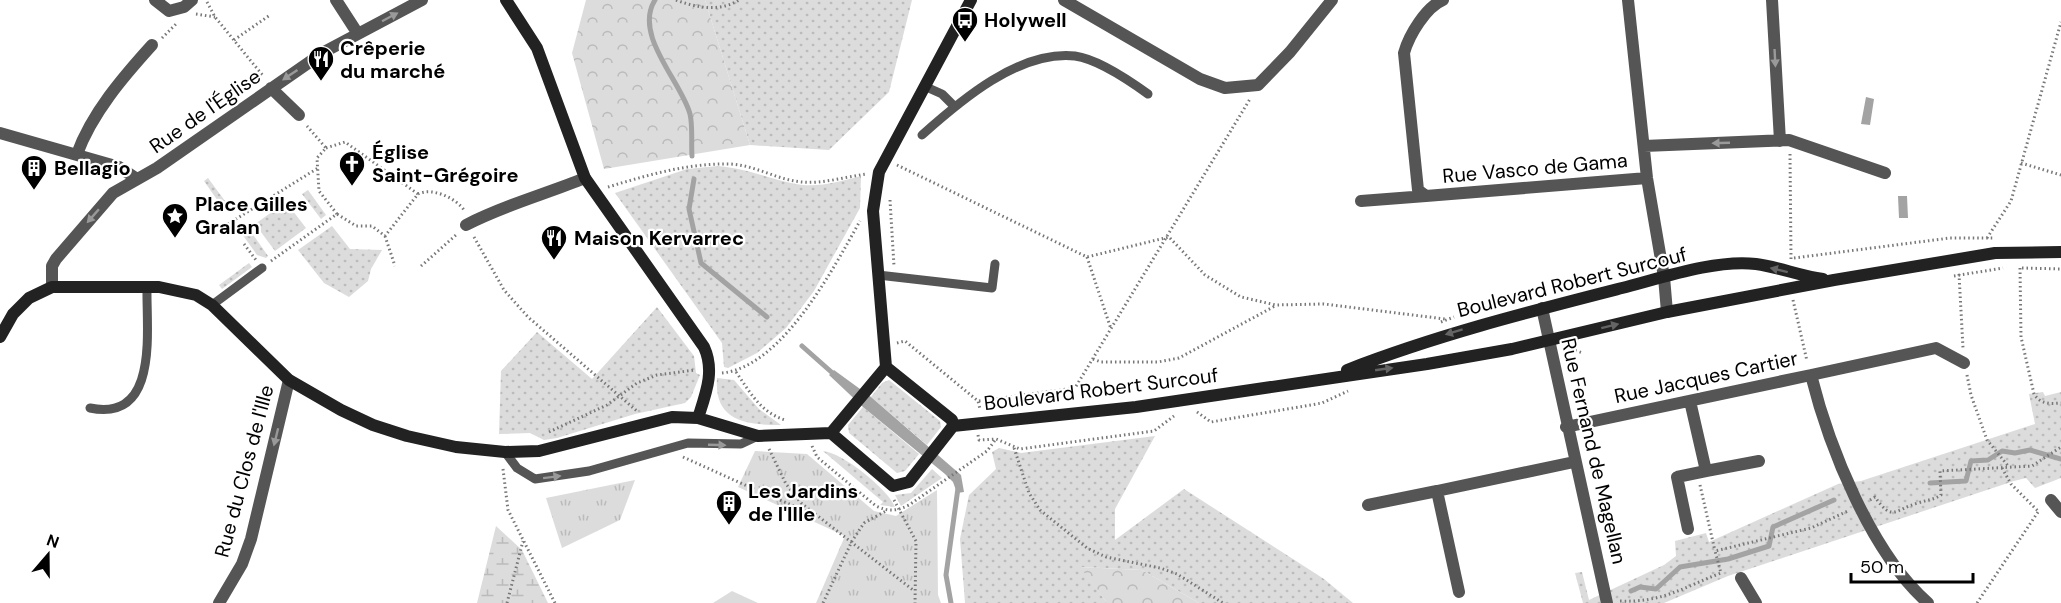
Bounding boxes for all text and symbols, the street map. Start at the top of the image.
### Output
bus stop icon: Holywell [950,5,980,43]
place label: Holywell [984,7,1067,33]
one-way arrow [382,12,399,22]
place label: Crêperie du marché [340,35,445,84]
restaurant icon: Crêperie du marché [306,44,336,82]
one-way arrow [1771,49,1780,68]
street label: Rue de l'Église [144,63,266,159]
one-way arrow [282,69,298,80]
place label: Église Saint-Grégoire [372,139,518,188]
one-way arrow [1712,139,1731,148]
street label: Rue Vasco de Gama [1441,147,1629,189]
church icon: Église Saint-Grégoire [337,149,367,187]
building icon: Bellagio [19,153,49,191]
place label: Bellagio [54,155,131,181]
place label: Place Gilles Gralan [195,191,308,240]
place icon: Place Gilles Gralan [160,201,190,239]
one-way arrow [87,208,100,223]
restaurant icon: Maison Kervarrec [539,223,569,261]
place label: Maison Kervarrec [574,225,744,251]
street label: Boulevard Robert Surcouf [1454,241,1690,323]
one-way arrow [1769,264,1788,274]
one-way arrow [1601,321,1619,331]
one-way arrow [1445,328,1463,337]
street label: Rue Fernand de Magellan [1555,335,1633,567]
street label: Rue Jacques Cartier [1612,345,1800,409]
street label: Boulevard Robert Surcouf [982,362,1220,416]
one-way arrow [1374,365,1393,374]
street label: Rue du Clos de l'Ille [209,382,279,560]
one-way arrow [271,428,281,446]
one-way arrow [708,440,727,449]
one-way arrow [543,472,562,481]
place label: Les Jardins de l'Ille [748,478,858,527]
building icon: Les Jardins de l'Ille [714,488,744,526]
north arrow [18,525,78,585]
text: N [44,530,62,553]
scale bar [1851,546,1972,584]
text: 50 m [1860,555,1904,579]

